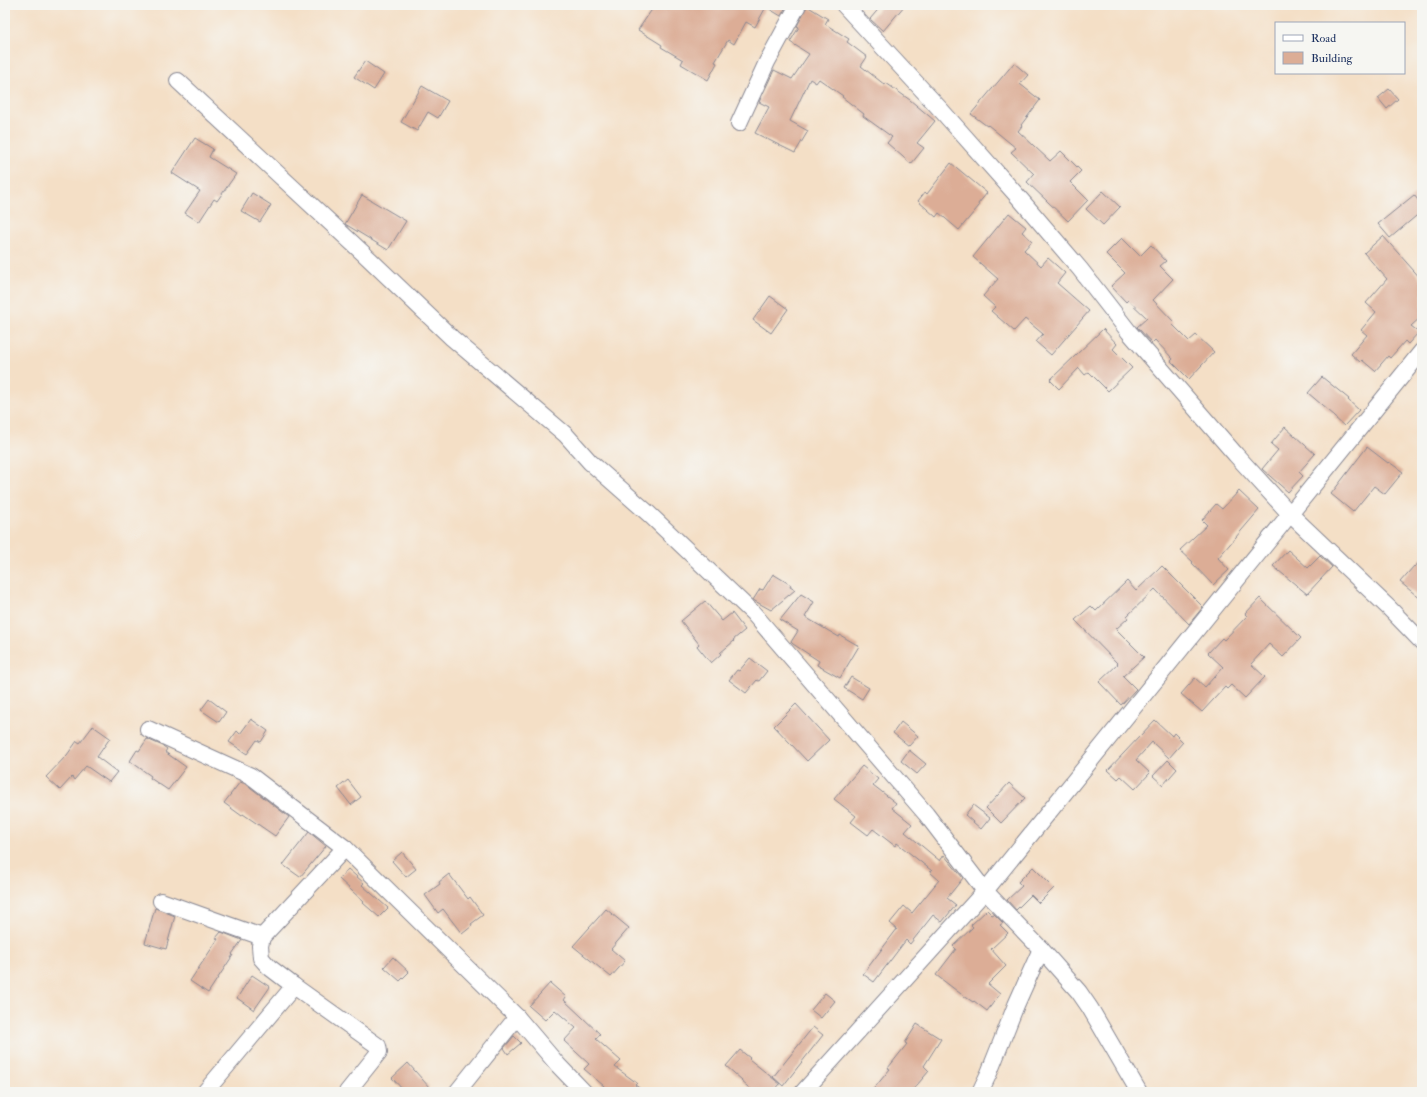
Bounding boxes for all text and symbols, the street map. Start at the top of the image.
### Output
legend [1275,22,1405,74]
text: Road [1311,31,1336,46]
text: Building [1311,51,1354,66]

